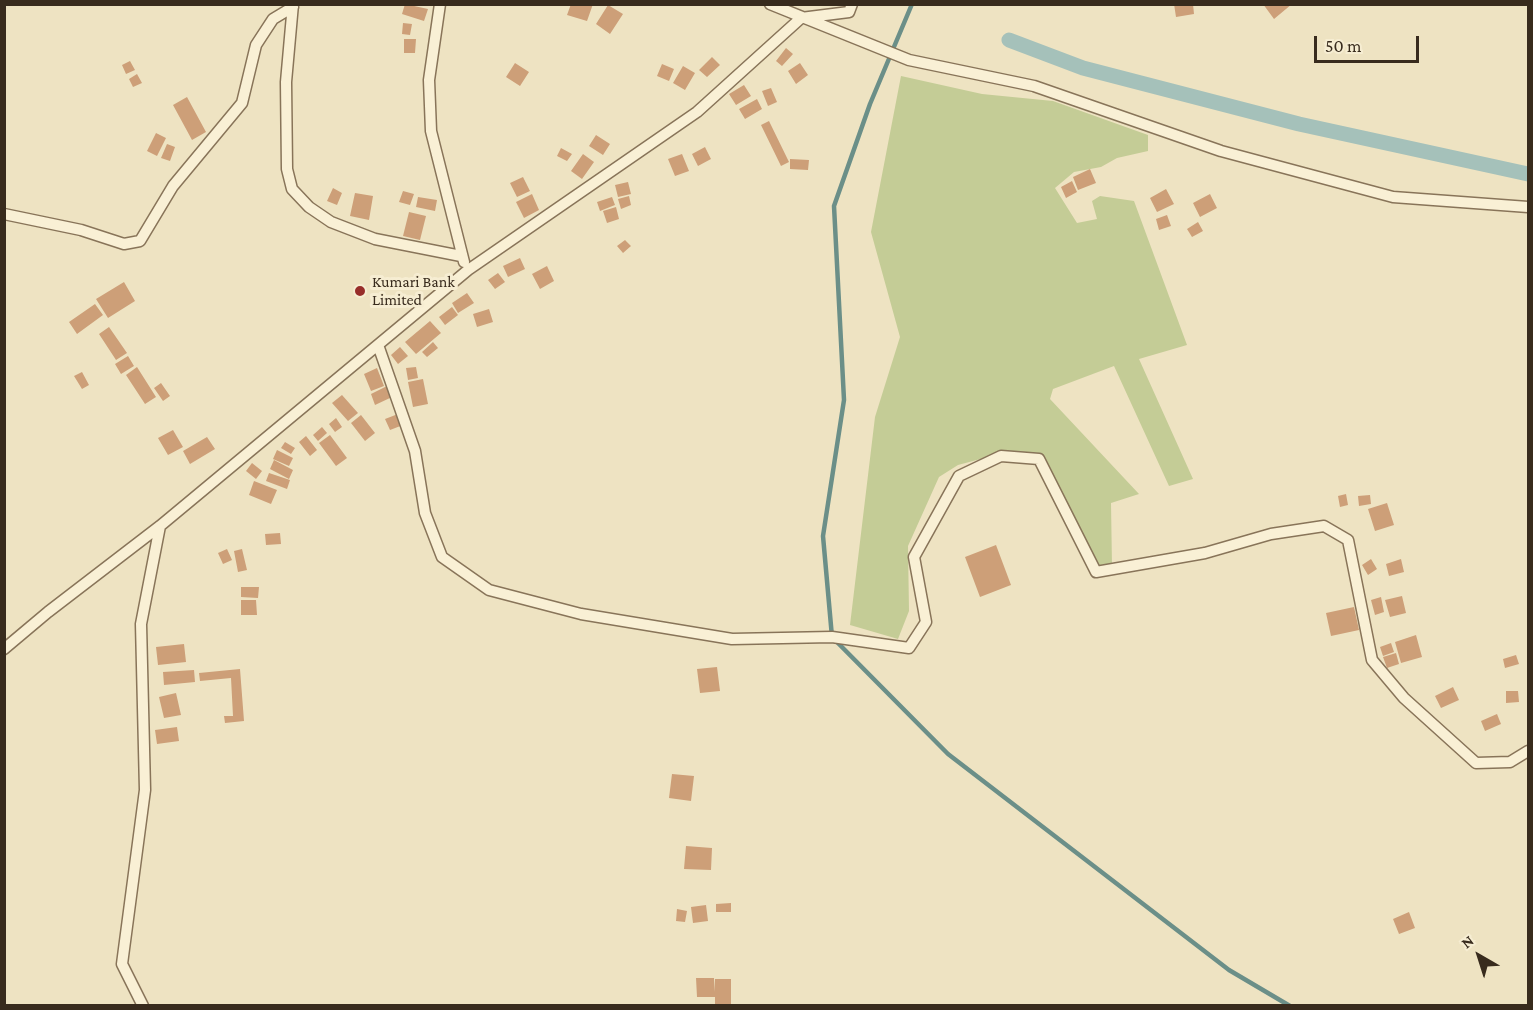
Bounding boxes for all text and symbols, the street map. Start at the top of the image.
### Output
scale bar [1317,24,1422,62]
text: 50 m [1325,36,1362,56]
place label: Kumari Bank Limited [372,272,455,310]
marker: Kumari Bank Limited [353,284,367,298]
north arrow [1449,926,1509,986]
text: N [1458,932,1477,952]

